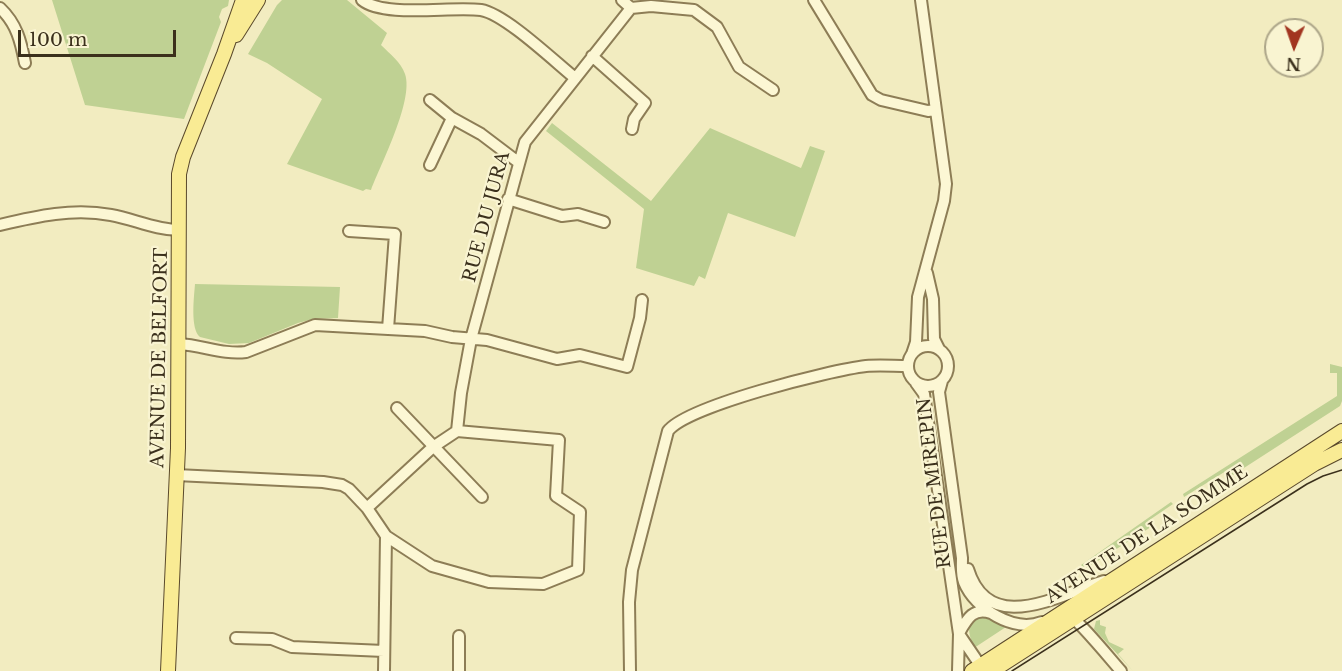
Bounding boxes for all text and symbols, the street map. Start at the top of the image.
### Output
scale bar [21,18,178,56]
north arrow [1264,18,1324,78]
text: 100 m [29,29,87,51]
text: N [1286,54,1301,74]
street label: RUE DU JURA [459,149,515,285]
street label: AVENUE DE BELFORT [147,248,173,468]
street label: RUE DE MIREPIN [914,396,956,570]
street label: AVENUE DE LA SOMME [1042,462,1252,608]

